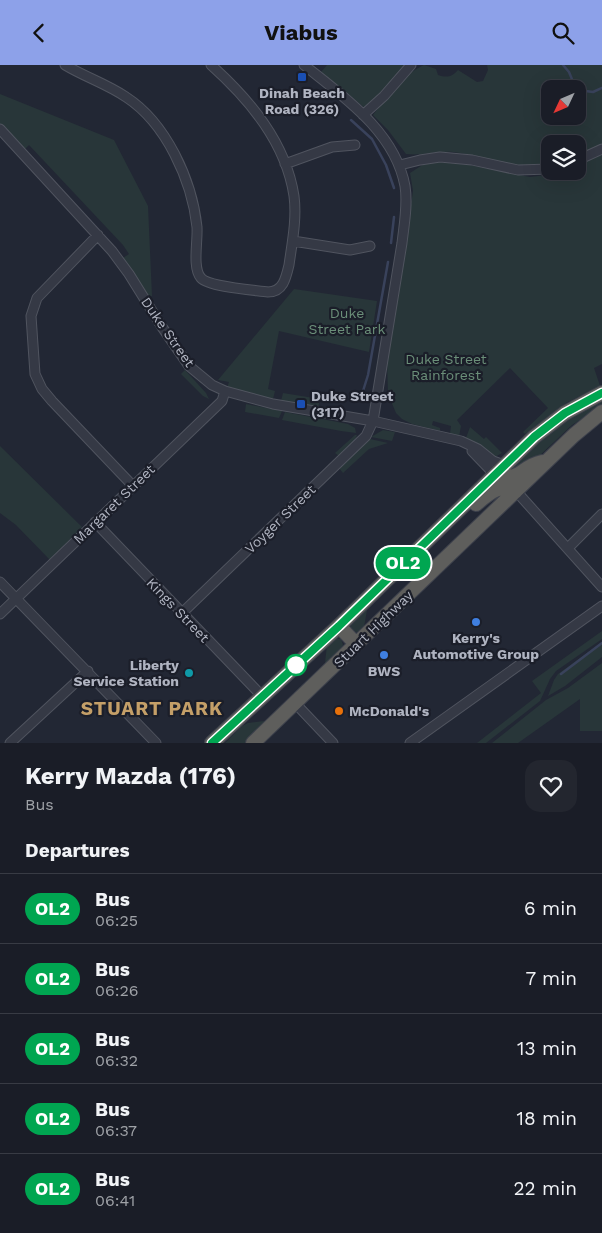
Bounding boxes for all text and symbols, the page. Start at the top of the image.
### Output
icon: back [25,19,53,47]
icon: search [549,19,577,47]
text: Viabus [264,20,338,45]
marker: Dinah Beach Road (326) [296,71,308,83]
north arrow [541,80,586,125]
map controls [541,80,586,180]
place label: Dinah Beach Road (326) [259,85,345,117]
button: layers [541,135,586,180]
street label: Duke Street [138,294,198,370]
park label: Duke Street Park [308,305,386,337]
park label: Duke Street Rainforest [405,351,487,383]
place label: Duke Street (317) [311,388,393,420]
marker: Duke Street (317) [295,398,307,410]
street label: Margaret Street [70,461,158,547]
street label: Voyger Street [241,481,319,557]
line badge: OL2 [374,547,432,579]
text: OL2 [386,552,420,573]
street label: Kings Street [143,574,213,646]
street label: Stuart Highway [330,587,416,671]
marker: Kerry's Automotive Group [470,616,482,628]
place label: Kerry's Automotive Group [413,630,539,662]
marker: BWS [378,649,390,661]
unlabelled marker [285,654,307,676]
place label: Liberty Service Station [74,657,179,689]
place label: BWS [368,663,400,679]
marker: Liberty Service Station [183,667,195,679]
district label: STUART PARK [81,697,223,720]
place label: McDonald's [349,703,430,719]
marker: McDonald's [333,705,345,717]
button: heart [525,760,577,812]
text: Kerry Mazda (176) [25,762,236,790]
text: Bus [25,795,54,814]
text: Departures [25,839,130,862]
text: Bus [95,888,130,911]
text: 6 min [524,897,577,920]
text: OL2 [35,898,70,919]
text: 06:25 [95,911,138,930]
text: Bus [95,958,130,981]
text: 7 min [526,967,577,990]
text: OL2 [35,968,70,989]
text: 06:26 [95,981,138,1000]
text: Bus [95,1028,130,1051]
text: 13 min [517,1037,577,1060]
text: OL2 [35,1038,70,1059]
text: 06:32 [95,1051,138,1070]
text: Bus [95,1098,130,1121]
text: 18 min [516,1107,577,1130]
text: OL2 [35,1108,70,1129]
text: 06:37 [95,1121,137,1140]
text: Bus [95,1168,130,1191]
text: 22 min [513,1177,577,1200]
text: OL2 [35,1178,70,1199]
text: 06:41 [95,1191,135,1210]

